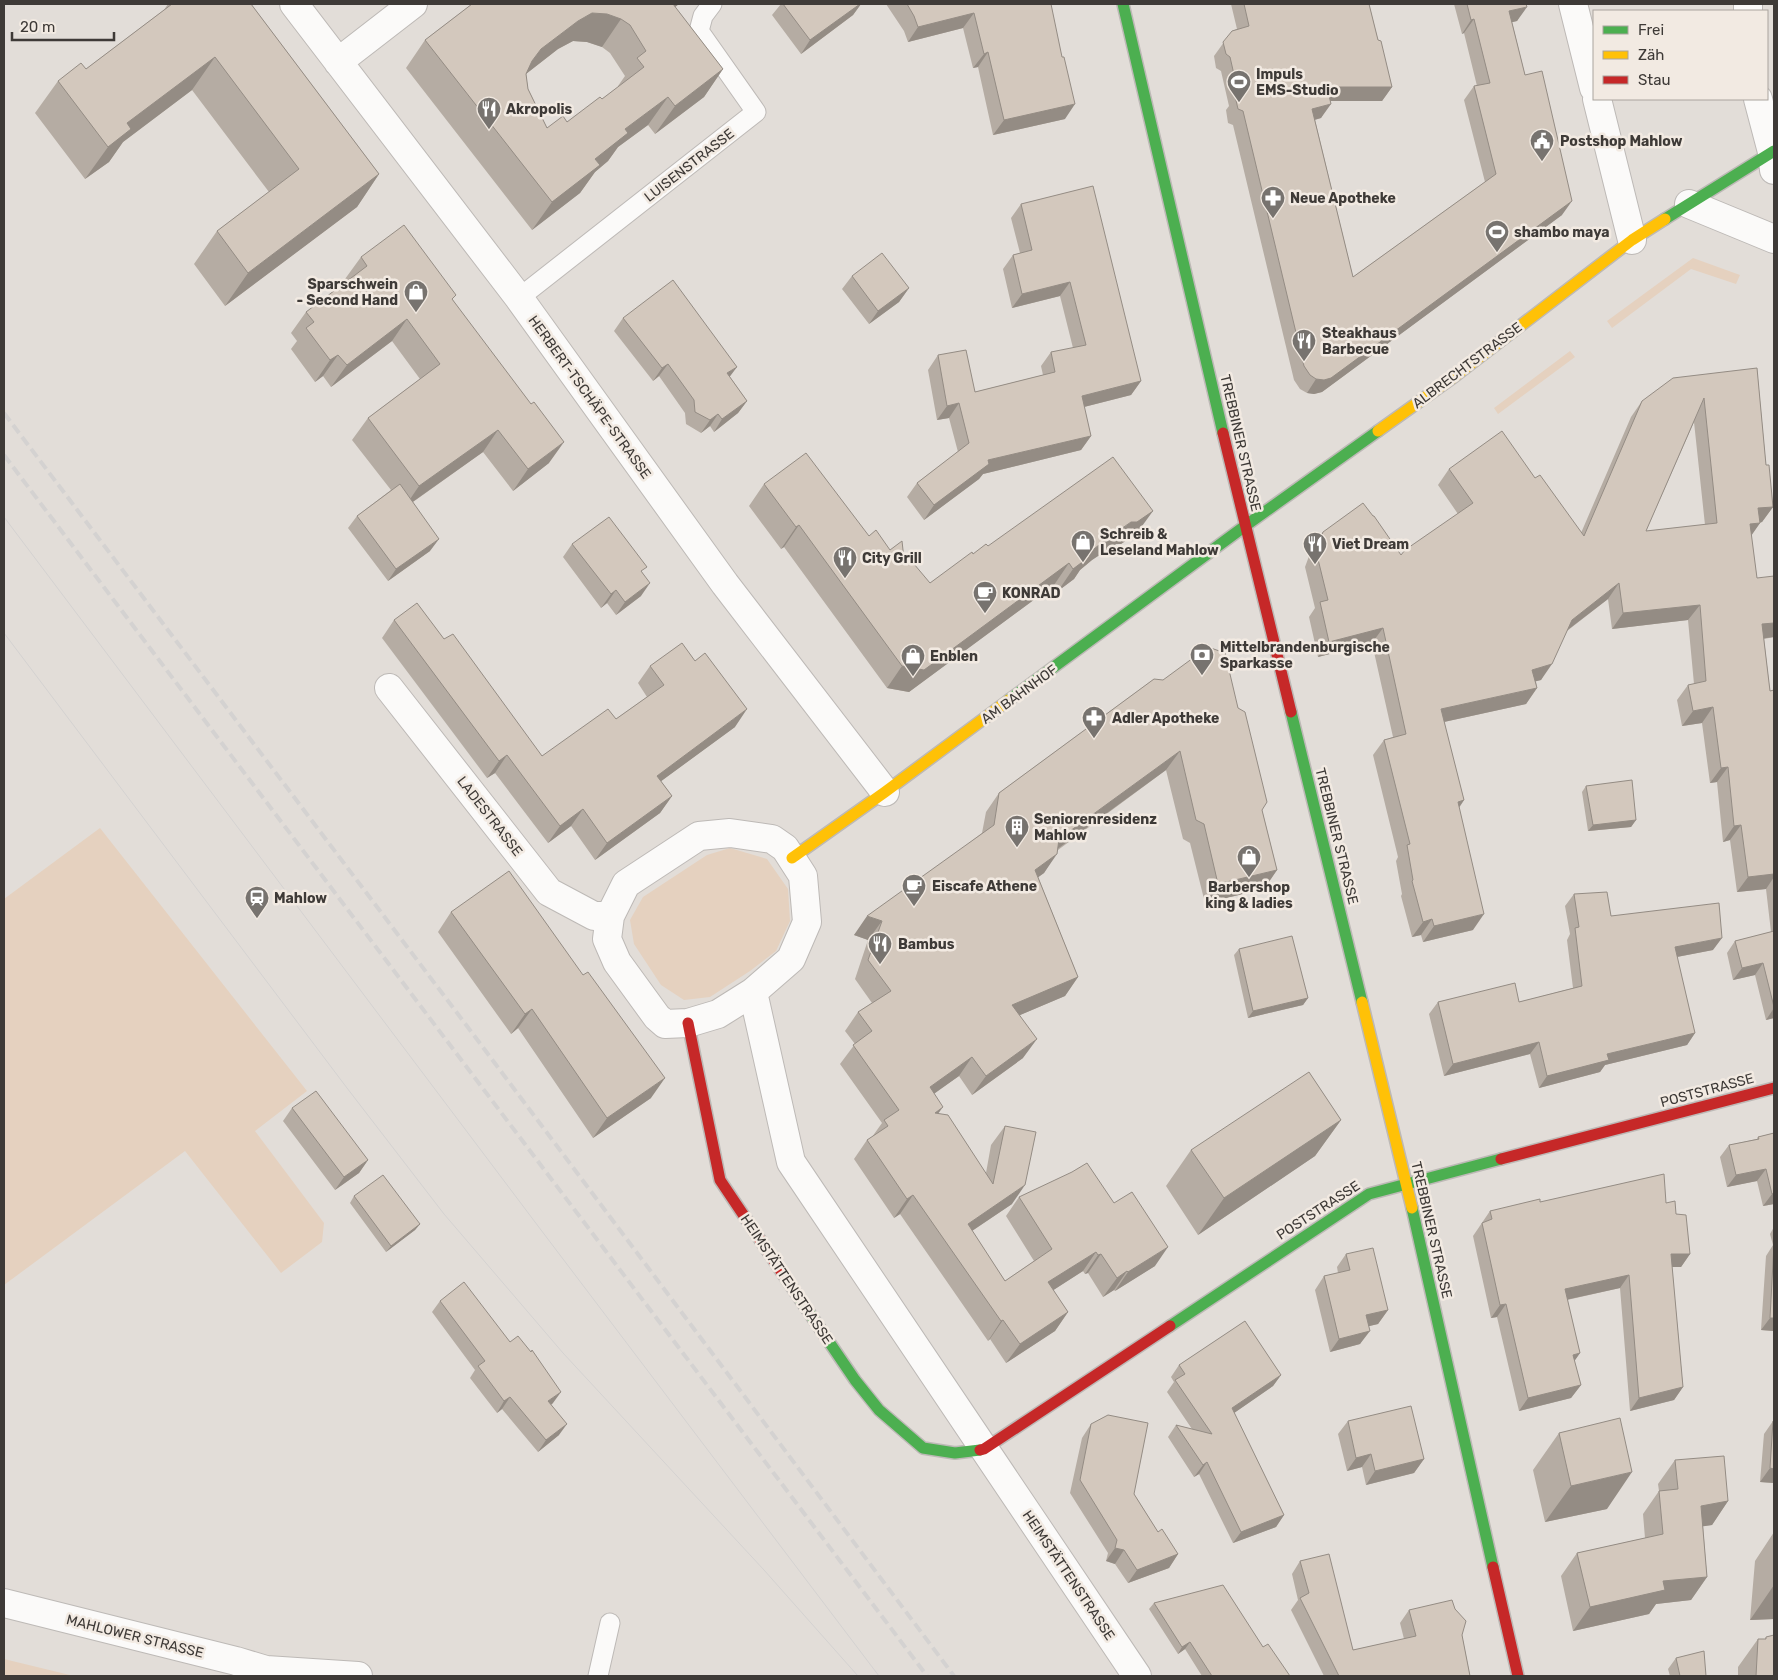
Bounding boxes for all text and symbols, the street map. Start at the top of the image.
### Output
scale bar [12,10,115,42]
legend [1593,10,1768,100]
text: 20 m [20,18,55,36]
text: Frei [1638,21,1664,39]
text: Zäh [1638,46,1664,64]
place label: Impuls EMS-Studio [1256,66,1339,99]
sports icon: Impuls EMS-Studio [1226,69,1252,103]
text: Stau [1638,71,1671,89]
restaurant icon: Akropolis [476,96,502,130]
place label: Akropolis [506,101,572,118]
street label: LUISENSTRASSE [641,125,738,206]
public building icon: Postshop Mahlow [1529,128,1555,162]
place label: Postshop Mahlow [1560,133,1683,150]
pharmacy icon: Neue Apotheke [1260,185,1286,219]
place label: Neue Apotheke [1290,190,1396,207]
sports icon: shambo maya [1484,219,1510,253]
place label: shambo maya [1514,224,1609,241]
place label: Sparschwein - Second Hand [297,276,398,309]
shop icon: Sparschwein - Second Hand [403,279,429,313]
street label: HERBERT-TSCHÄPE-STRASSE [525,312,655,482]
street label: ALBRECHTSTRASSE [1409,319,1525,412]
place label: Steakhaus Barbecue [1322,325,1397,358]
restaurant icon: Steakhaus Barbecue [1291,328,1317,362]
street label: TREBBINER STRASSE [1216,373,1265,513]
place label: Schreib & Leseland Mahlow [1100,526,1219,559]
shop icon: Schreib & Leseland Mahlow [1070,529,1096,563]
restaurant icon: Viet Dream [1302,531,1328,565]
place label: Viet Dream [1332,536,1409,553]
restaurant icon: City Grill [832,545,858,579]
place label: City Grill [862,550,922,567]
cafe icon: KONRAD [972,580,998,614]
place label: KONRAD [1002,585,1061,602]
place label: Mittelbrandenburgische Sparkasse [1220,639,1390,672]
bank icon: Mittelbrandenburgische Sparkasse [1189,642,1215,676]
shop icon: Enblen [900,643,926,677]
place label: Enblen [930,648,978,665]
street label: AM BAHNHOF [978,661,1061,728]
pharmacy icon: Adler Apotheke [1081,705,1107,739]
place label: Adler Apotheke [1112,710,1219,727]
street label: TREBBINER STRASSE [1311,766,1362,906]
street label: LADESTRASSE [453,773,526,860]
place label: Seniorenresidenz Mahlow [1034,811,1157,844]
building icon: Seniorenresidenz Mahlow [1004,814,1030,848]
shop icon: Barbershop king & ladies [1236,844,1262,878]
cafe icon: Eiscafe Athene [901,873,927,907]
place label: Eiscafe Athene [932,878,1037,895]
place label: Barbershop king & ladies [1205,879,1293,912]
station icon: Mahlow [244,885,270,919]
place label: Mahlow [274,890,327,907]
restaurant icon: Bambus [867,931,893,965]
place label: Bambus [898,936,955,953]
street label: POSTSTRASSE [1658,1070,1756,1111]
street label: TREBBINER STRASSE [1407,1160,1456,1300]
street label: POSTSTRASSE [1273,1177,1363,1244]
street label: HEIMSTÄTTENSTRASSE [737,1211,836,1347]
street label: HEIMSTÄTTENSTRASSE [1019,1507,1118,1643]
street label: MAHLOWER STRASSE [64,1611,205,1662]

